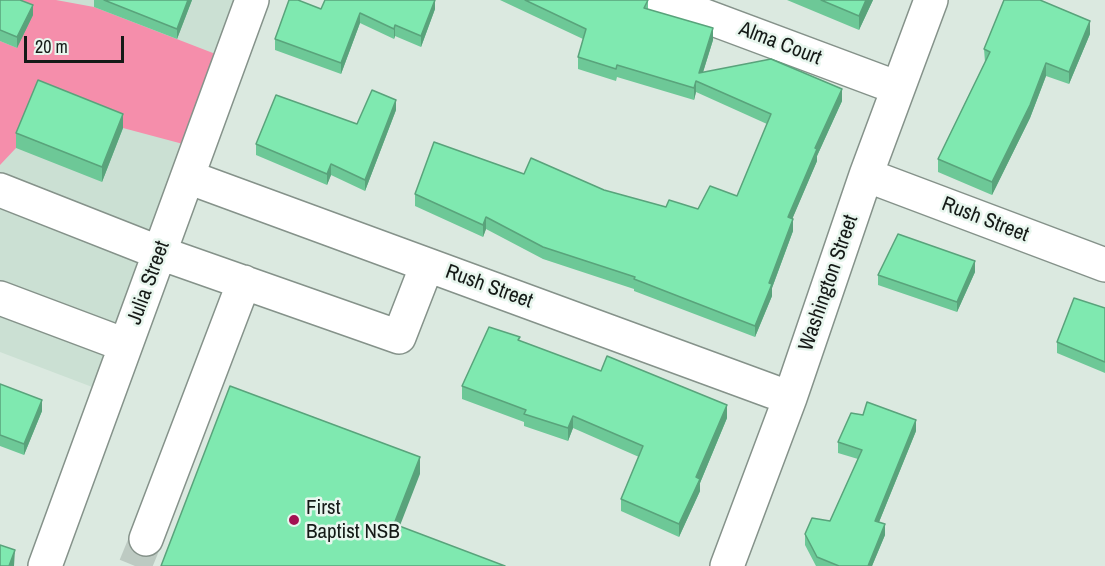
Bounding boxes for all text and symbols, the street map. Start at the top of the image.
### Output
street label: Alma Court [735,17,825,71]
scale bar [27,24,128,62]
text: 20 m [35,34,68,59]
street label: Rush Street [938,192,1032,248]
street label: Washington Street [794,212,864,354]
street label: Julia Street [122,238,176,328]
street label: Rush Street [442,260,536,314]
place label: First Baptist NSB [306,495,400,545]
marker: First Baptist NSB [287,513,301,527]

